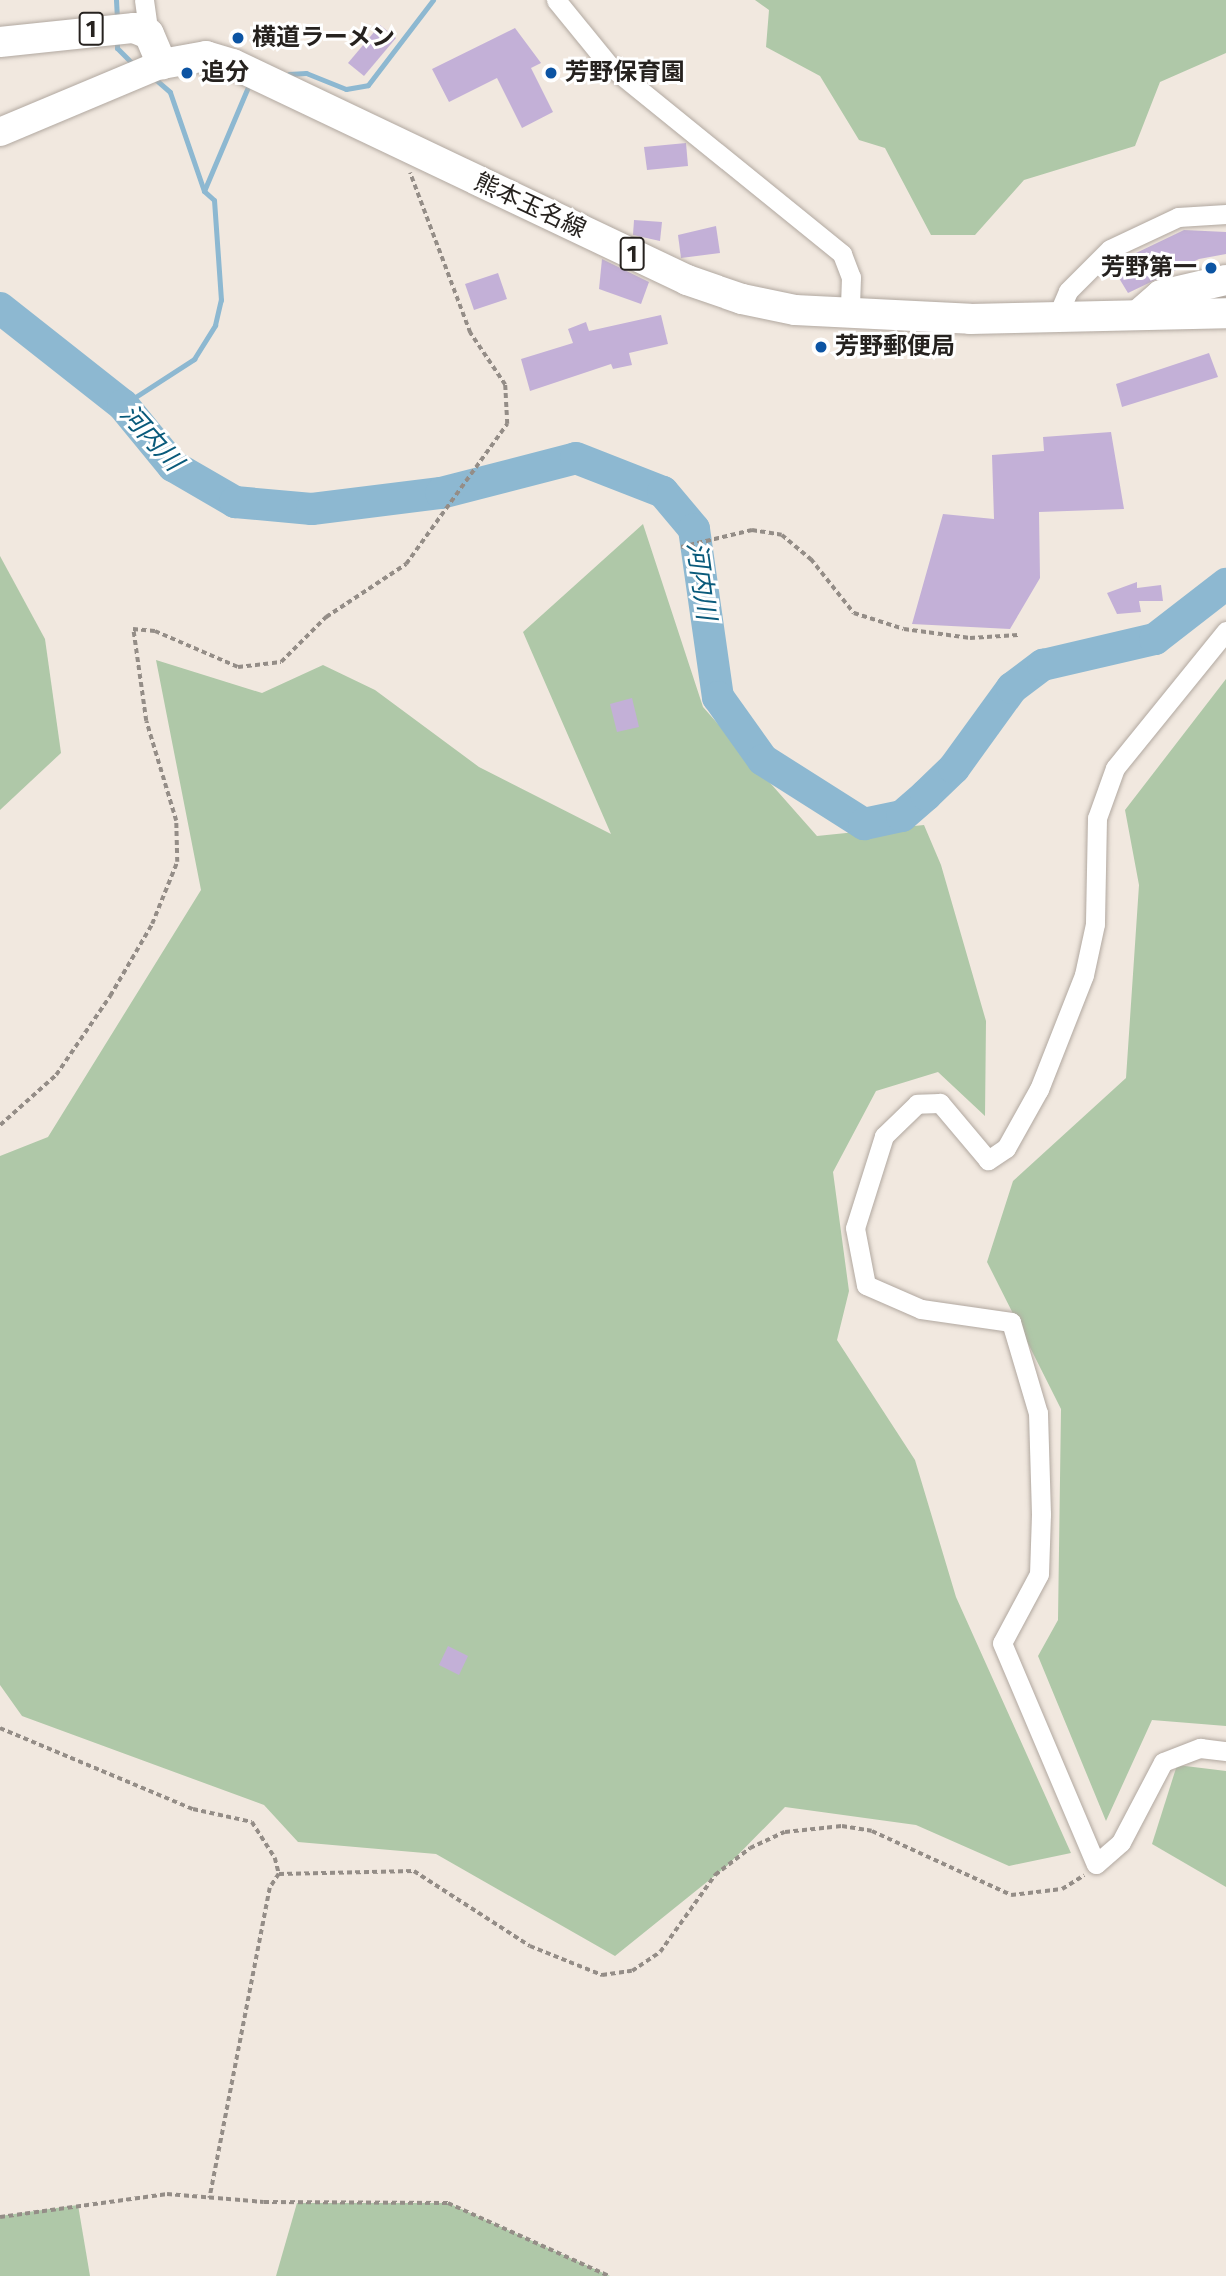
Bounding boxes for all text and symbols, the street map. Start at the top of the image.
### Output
road number: 1 [77,10,105,48]
place label: 横道ラーメン [252,24,396,52]
marker: 横道ラーメン [230,30,246,46]
place label: 追分 [201,59,249,87]
place label: 芳野保育園 [565,59,685,87]
marker: 追分 [179,65,195,81]
marker: 芳野保育園 [543,65,559,81]
street label: 熊本玉名線 [470,168,590,244]
road number: 1 [618,234,646,274]
place label: 芳野第一 [1101,254,1197,282]
marker: 芳野第一 [1203,260,1219,276]
place label: 芳野郵便局 [835,333,955,361]
marker: 芳野郵便局 [813,339,829,355]
water label: 河内川 [113,399,189,477]
water label: 河内川 [680,540,722,622]

